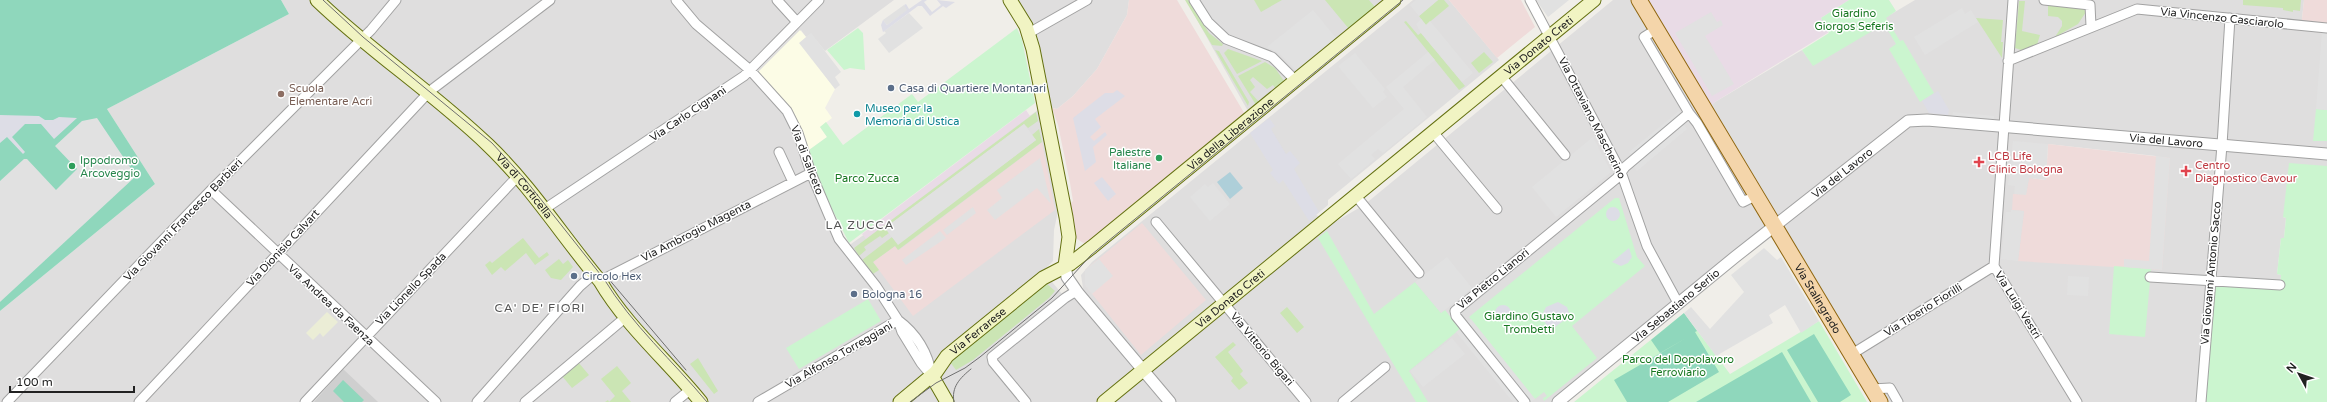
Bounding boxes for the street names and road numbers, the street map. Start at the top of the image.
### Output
street label: Via Vincenzo Casciarolo [2160,5,2285,31]
street label: Via Donato Creti [1501,13,1576,78]
street label: Via Ottaviano Mascherino [1556,55,1629,181]
street label: Via Carlo Cignani [647,84,729,144]
street label: Via della Liberazione [1185,95,1276,173]
street label: Via di Saliceto [788,124,826,197]
street label: Via del Lavoro [2129,131,2204,150]
street label: Via del Lavoro [1809,145,1875,201]
street label: Via di Corticella [493,150,555,221]
street label: Via Giovanni Francesco Barbieri [121,156,245,284]
street label: Via Ambrogio Magenta [639,198,753,264]
street label: Via Giovanni Antonio Sacco [2198,201,2224,345]
street label: Via Dionisio Calvart [244,207,322,289]
street label: Via Pietro Lianori [1454,246,1532,312]
street label: Via Lionello Spada [373,250,449,328]
street label: Via Stalingrado [1792,261,1844,336]
street label: Via Andrea da Faenza [285,262,377,348]
street label: Via Sebastiano Serlio [1629,266,1722,345]
street label: Via Donato Creti [1193,267,1267,331]
street label: Via Luigi Vestri [1992,269,2044,341]
street label: Via Tiberio Fiorilli [1882,281,1964,339]
street label: Via Ferrarese [947,304,1008,358]
street label: Via Vittorio Bigari [1228,310,1296,388]
street label: Via Alfonso Torreggiani [783,319,895,391]

